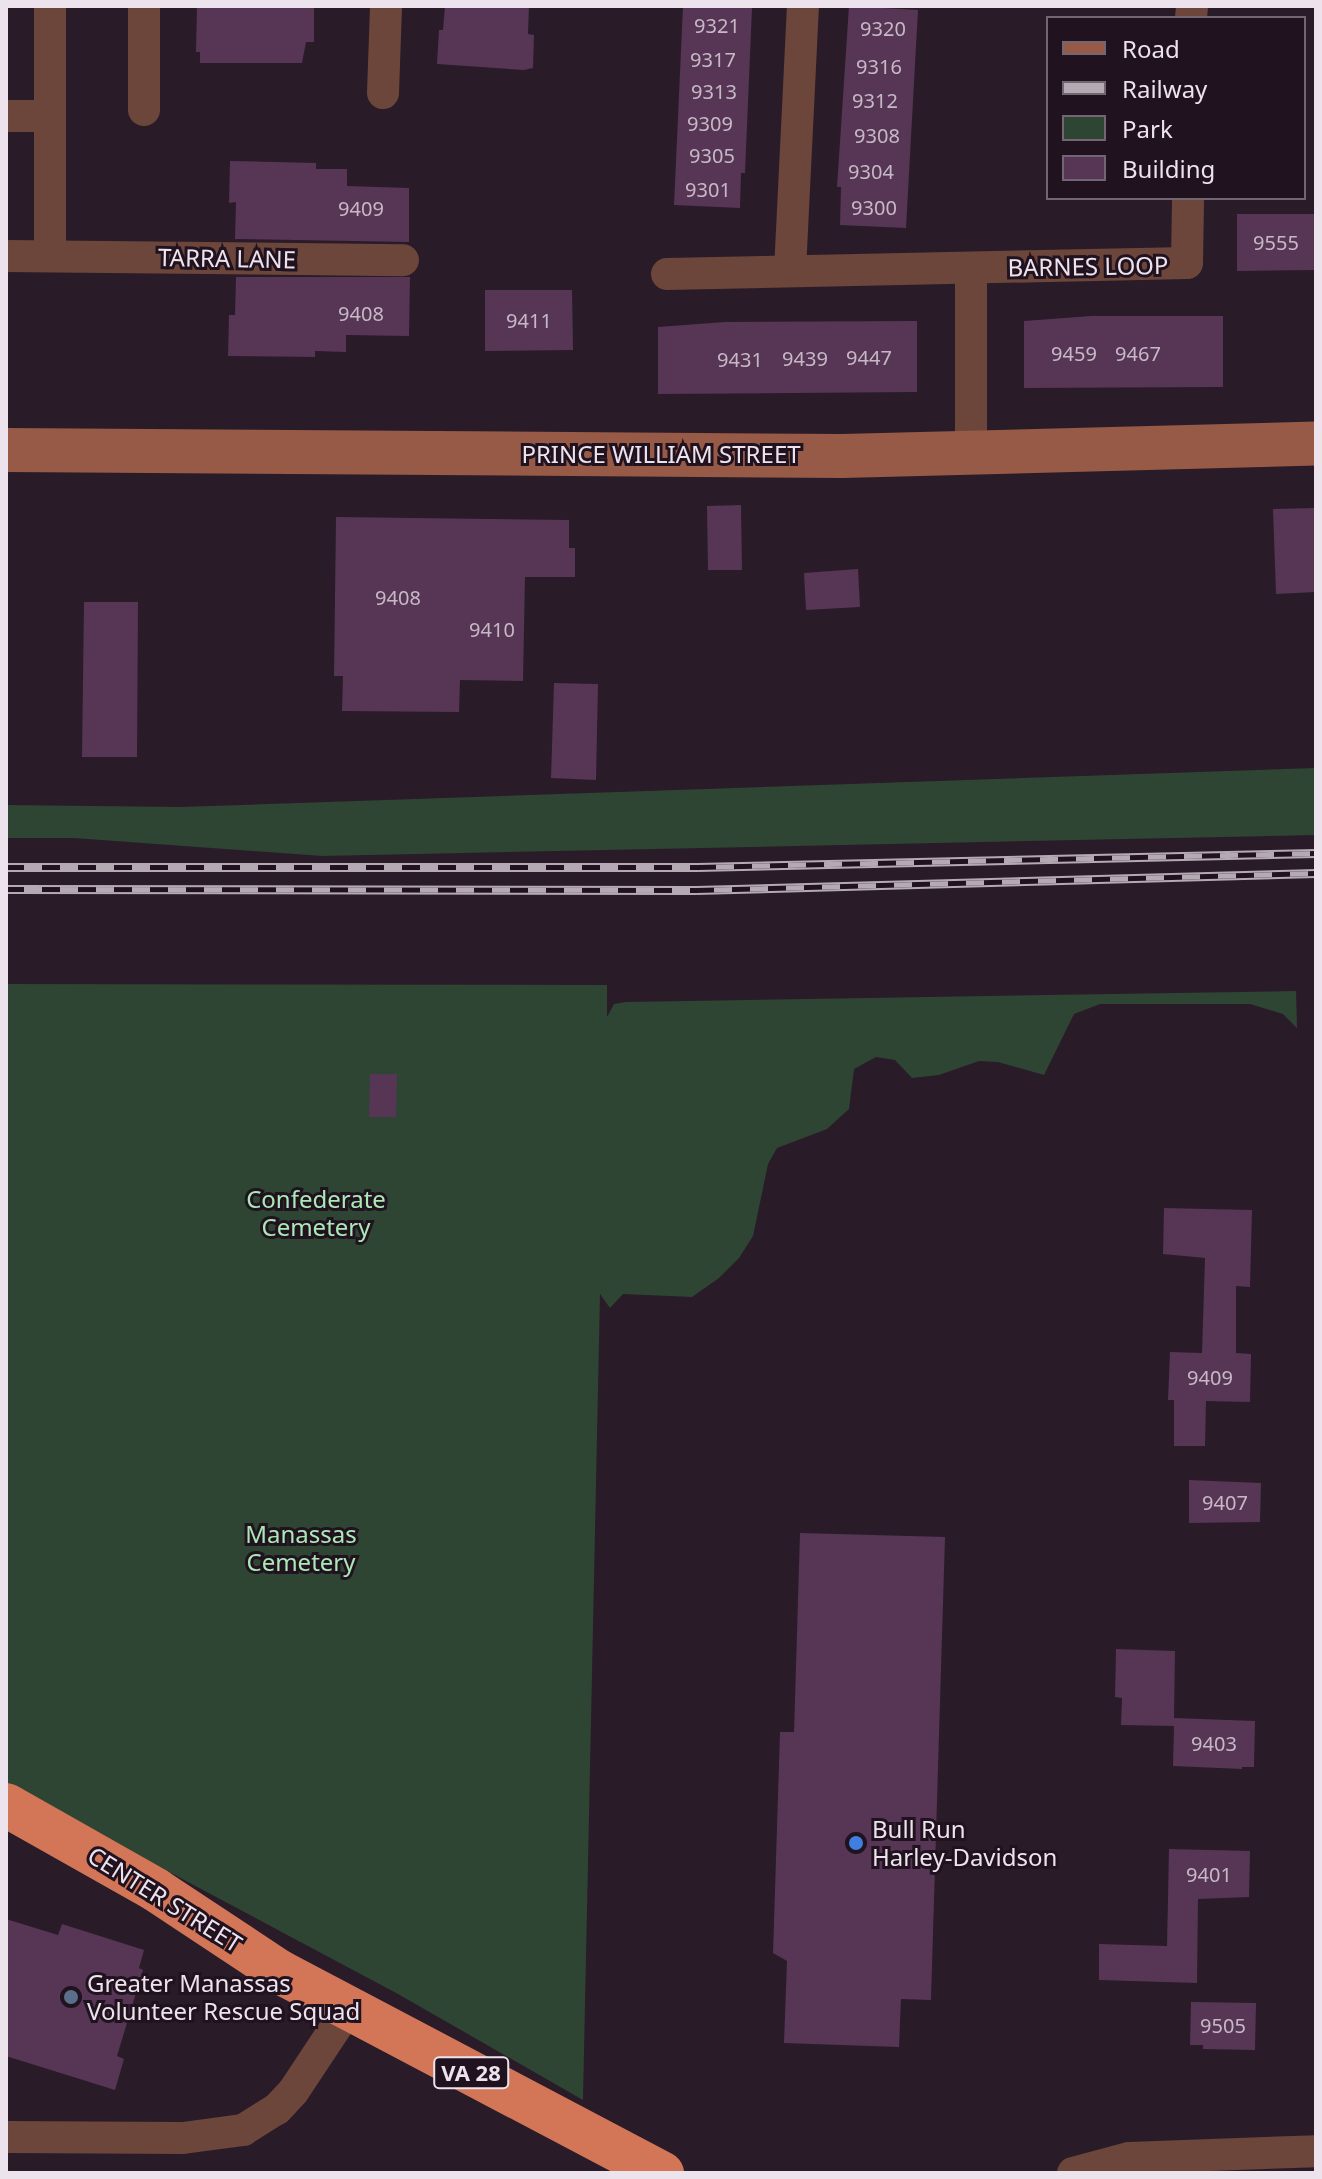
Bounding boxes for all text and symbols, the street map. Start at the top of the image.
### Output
house number: 9321 [694,13,740,37]
house number: 9320 [860,16,906,40]
legend [1046,16,1306,200]
text: Road [1122,32,1180,65]
house number: 9317 [690,47,736,71]
house number: 9316 [856,54,902,78]
text: Railway [1122,72,1207,105]
house number: 9313 [691,79,737,103]
house number: 9312 [852,88,898,112]
house number: 9309 [687,111,733,135]
text: Park [1122,112,1173,145]
house number: 9308 [854,123,900,147]
house number: 9305 [689,143,735,167]
text: Building [1122,152,1215,185]
house number: 9304 [848,159,894,183]
house number: 9301 [685,177,731,201]
house number: 9300 [851,195,897,219]
house number: 9409 [338,196,384,220]
house number: 9555 [1253,230,1299,254]
street label: TARRA LANE [158,242,296,274]
street label: BARNES LOOP [1007,250,1169,282]
house number: 9408 [338,301,384,325]
house number: 9411 [506,308,552,332]
house number: 9459 [1051,341,1097,365]
house number: 9467 [1115,341,1161,365]
house number: 9447 [846,345,892,369]
house number: 9439 [782,346,828,370]
house number: 9431 [717,347,763,371]
street label: PRINCE WILLIAM STREET [521,440,801,468]
house number: 9408 [375,585,421,609]
house number: 9410 [469,617,515,641]
park label: Confederate Cemetery [246,1185,386,1241]
house number: 9409 [1187,1365,1233,1389]
house number: 9407 [1202,1490,1248,1514]
park label: Manassas Cemetery [245,1520,357,1576]
house number: 9403 [1191,1731,1237,1755]
place label: Bull Run Harley-Davidson [872,1815,1057,1871]
marker: Bull Run Harley-Davidson [847,1834,865,1852]
street label: CENTER STREET [83,1840,247,1958]
house number: 9401 [1186,1862,1232,1886]
place label: Greater Manassas Volunteer Rescue Squad [87,1969,360,2025]
marker: Greater Manassas Volunteer Rescue Squad [62,1988,80,2006]
house number: 9505 [1200,2013,1246,2037]
road number: VA 28 [433,2055,509,2091]

